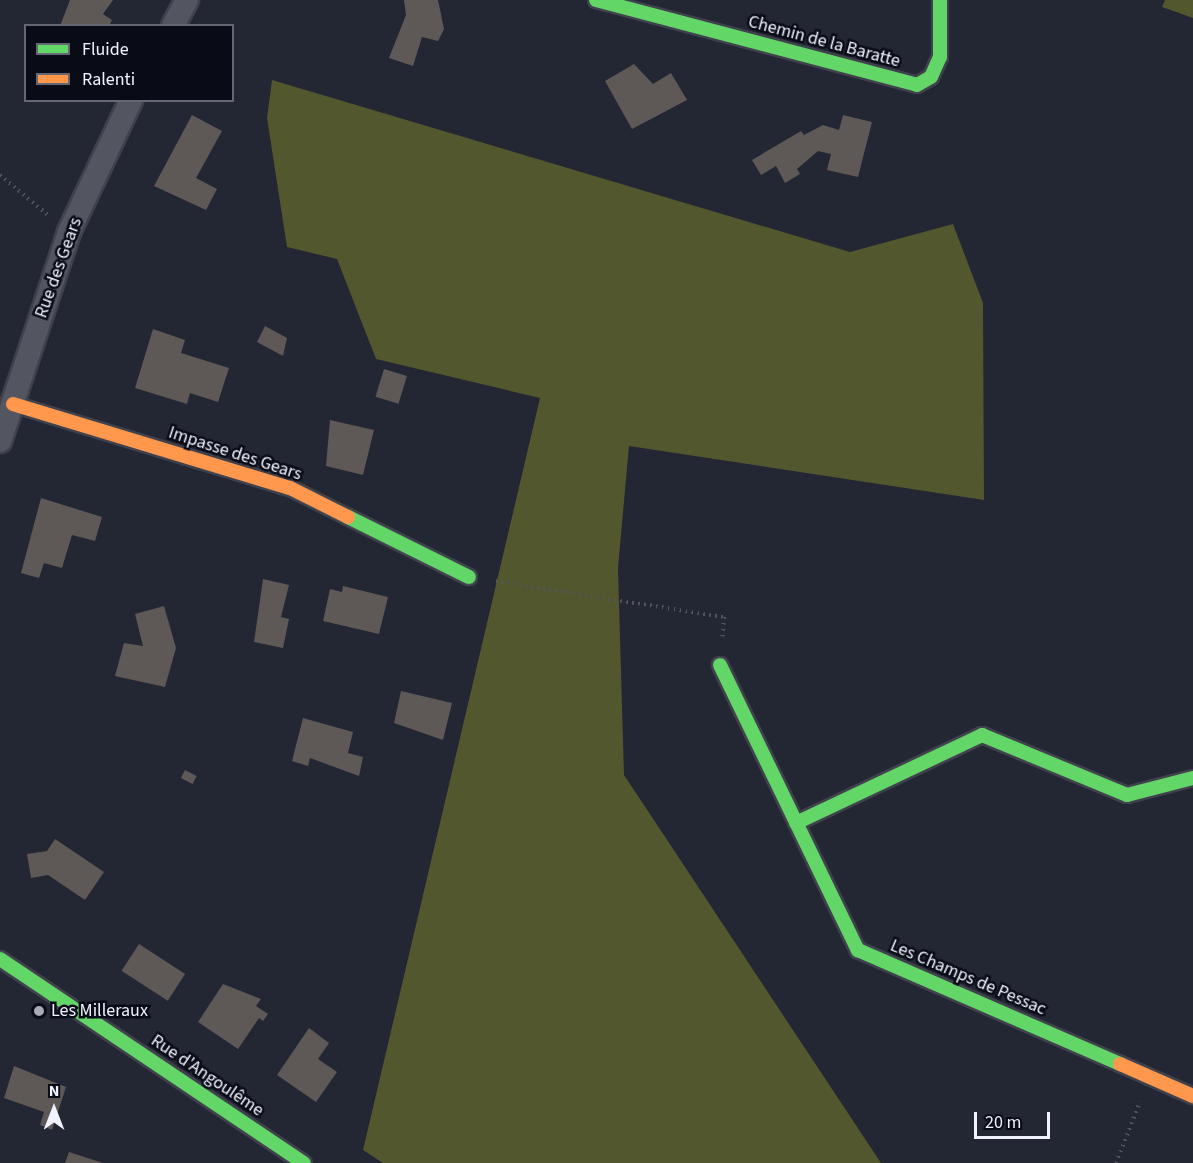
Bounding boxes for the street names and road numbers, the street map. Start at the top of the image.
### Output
street label: Chemin de la Baratte [746,11,902,73]
street label: Rue des Gears [31,215,87,321]
street label: Impasse des Gears [166,422,304,486]
street label: Les Champs de Pessac [887,935,1049,1021]
street label: Rue d'Angoulême [146,1030,268,1122]

